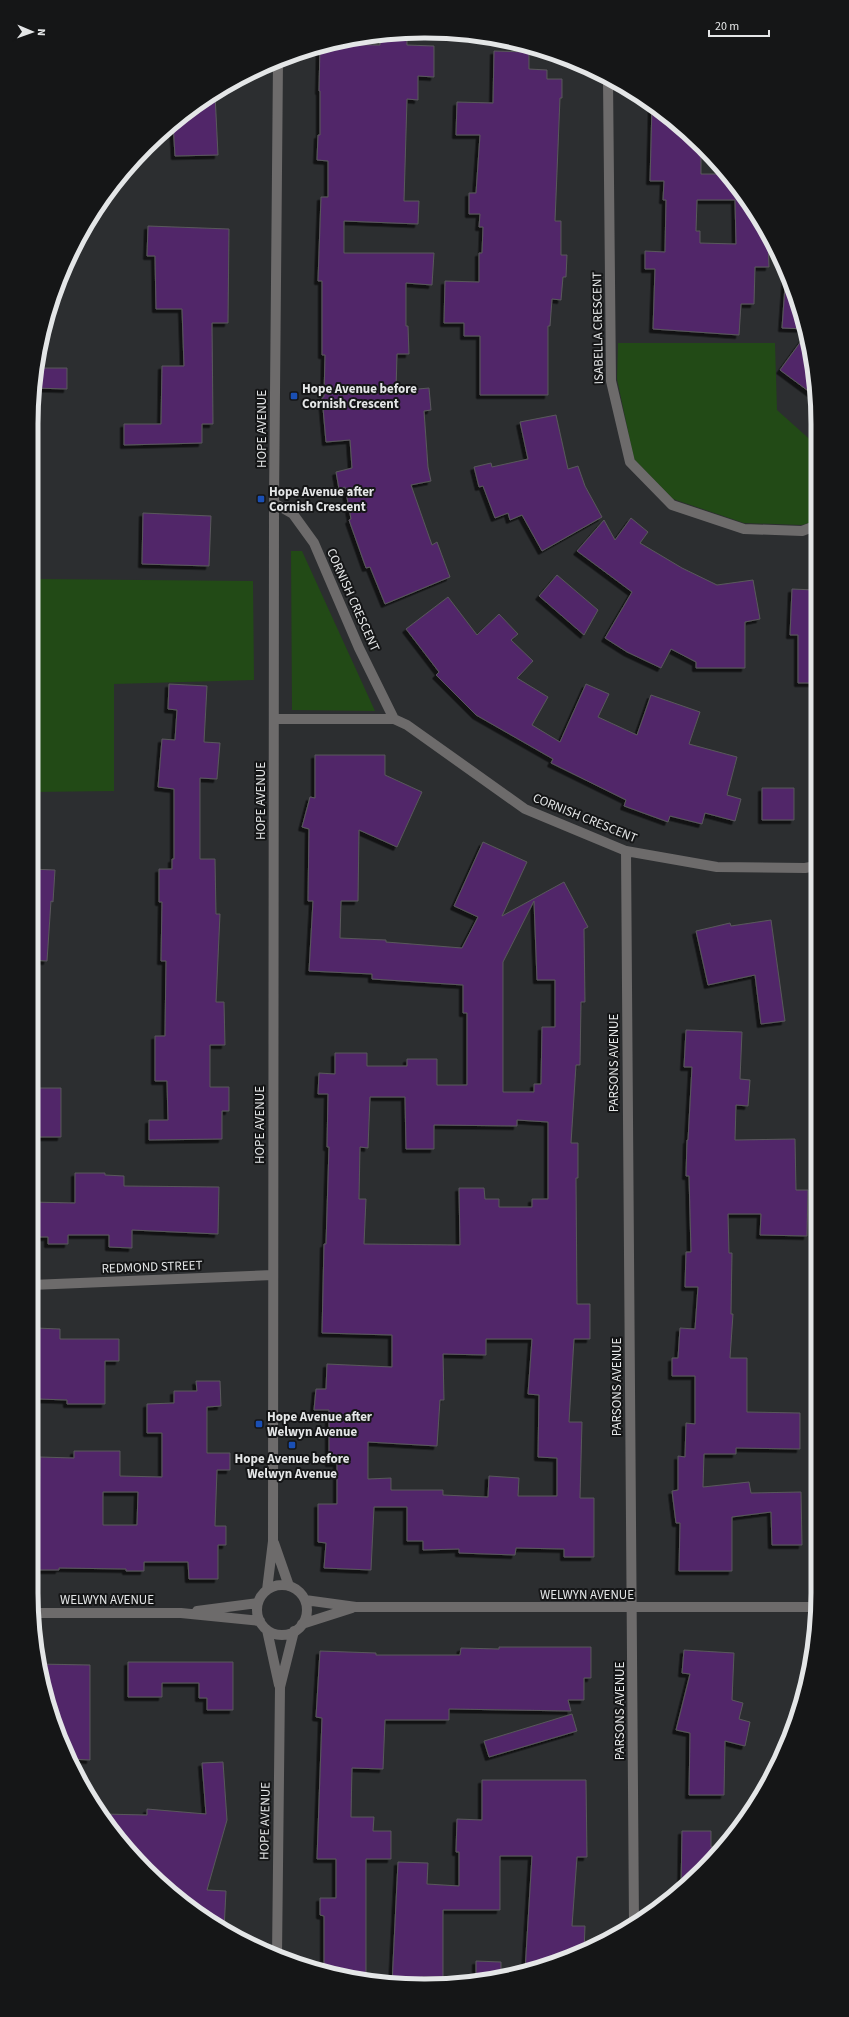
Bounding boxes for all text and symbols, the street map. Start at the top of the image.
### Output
north arrow [12,12,52,52]
scale bar [709,12,769,38]
text: 20 m [715,18,739,35]
text: N [34,28,49,36]
street label: ISABELLA CRESCENT [588,272,608,384]
place label: Hope Avenue before Cornish Crescent [302,380,417,413]
street label: HOPE AVENUE [253,390,271,468]
marker: Hope Avenue before Cornish Crescent [289,391,299,401]
place label: Hope Avenue after Cornish Crescent [269,483,375,516]
marker: Hope Avenue after Cornish Crescent [256,494,266,504]
street label: CORNISH CRESCENT [322,546,384,654]
street label: HOPE AVENUE [252,762,270,840]
street label: CORNISH CRESCENT [530,789,640,847]
street label: PARSONS AVENUE [605,1014,623,1112]
street label: HOPE AVENUE [251,1086,269,1164]
street label: REDMOND STREET [101,1256,203,1278]
street label: PARSONS AVENUE [608,1338,626,1436]
place label: Hope Avenue after Welwyn Avenue [267,1408,373,1441]
marker: Hope Avenue after Welwyn Avenue [254,1419,264,1429]
marker: Hope Avenue before Welwyn Avenue [287,1440,297,1450]
place label: Hope Avenue before Welwyn Avenue [235,1450,350,1483]
street label: WELWYN AVENUE [540,1586,634,1604]
street label: WELWYN AVENUE [60,1591,154,1609]
street label: PARSONS AVENUE [611,1662,629,1760]
street label: HOPE AVENUE [255,1782,275,1860]

